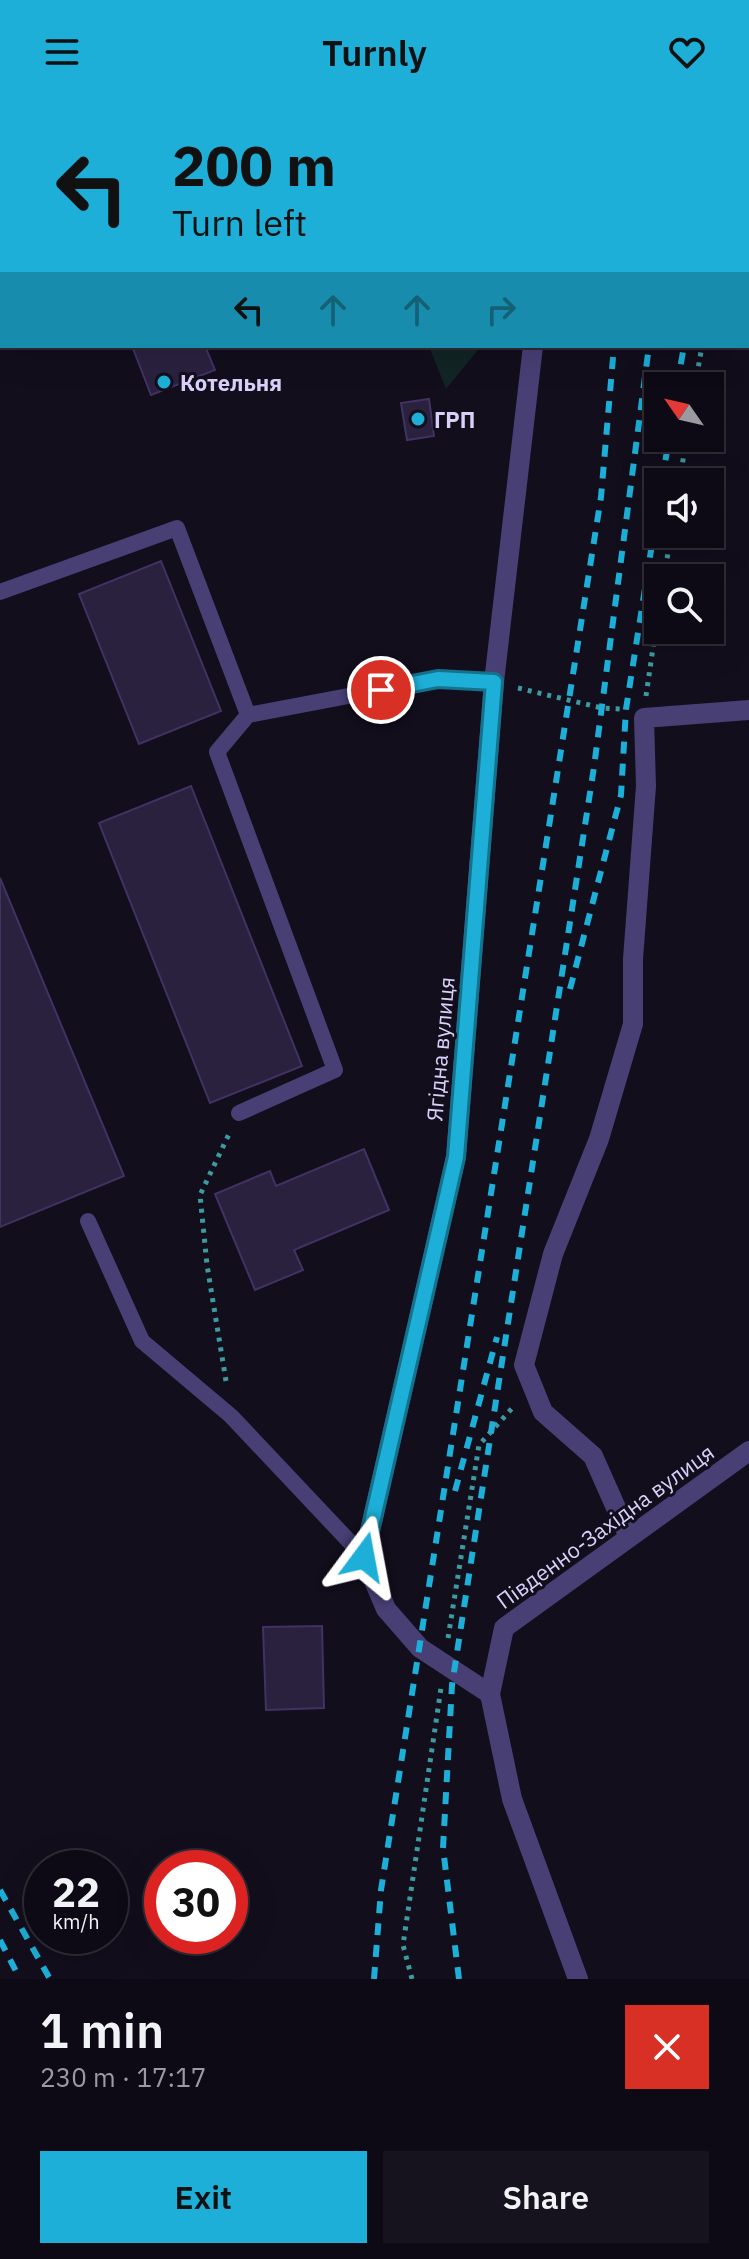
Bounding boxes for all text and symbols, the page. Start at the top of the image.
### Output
text: Turnly [322,29,427,76]
icon: menu [40,30,84,74]
icon: heart [665,30,709,74]
text: 200 m [172,129,336,201]
icon: left [40,136,144,240]
text: Turn left [172,199,307,246]
icon: left [227,288,271,332]
icon: ahead [311,288,355,332]
icon: ahead [395,288,439,332]
icon: right [479,288,523,332]
place label: Котельня [180,368,282,397]
north arrow [644,372,724,452]
map controls [644,372,724,644]
marker: Котельня [155,373,173,391]
place label: ГРП [434,405,475,434]
marker: ГРП [409,410,427,428]
button: sound [644,468,724,548]
button: search [644,564,724,644]
pin [347,656,415,724]
icon: arrive [359,668,403,712]
street label: Ягідна вулиця [419,975,461,1123]
street label: Південно-Західна вулиця [490,1437,720,1615]
position arrow [322,1515,406,1599]
speed limit sign: 30 [144,1850,248,1954]
text: 22 [52,1866,100,1918]
text: km/h [52,1908,100,1935]
text: 1 min [40,1999,164,2061]
button: close [625,2005,709,2089]
text: 230 m · 17:17 [40,2060,206,2094]
button: Exit [40,2151,367,2243]
button: Share [383,2151,709,2243]

